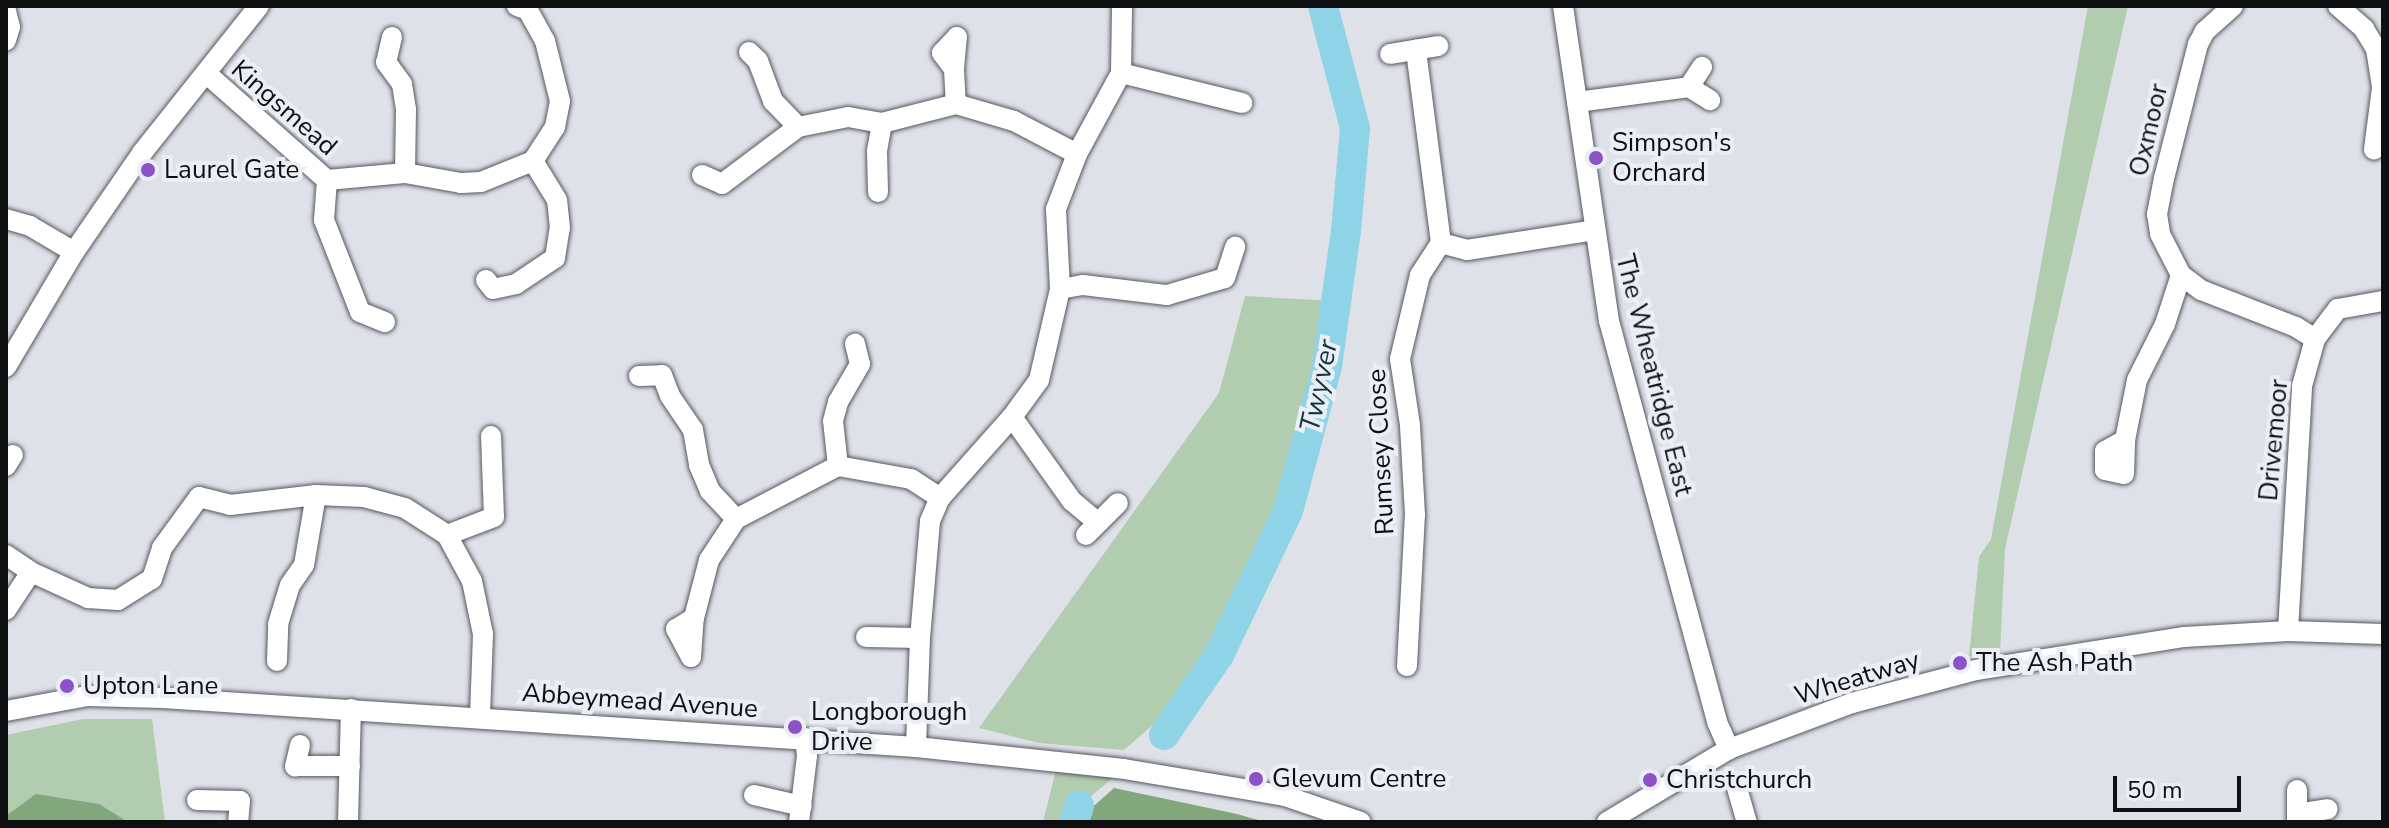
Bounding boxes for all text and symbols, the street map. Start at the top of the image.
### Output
street label: Kingsmead [225,54,343,162]
street label: Oxmoor [2123,81,2175,179]
place label: Simpson's Orchard [1612,127,1731,188]
marker: Simpson's Orchard [1587,149,1605,167]
place label: Laurel Gate [164,154,299,186]
marker: Laurel Gate [139,161,157,179]
street label: The Wheatridge East [1609,251,1699,499]
water label: Twyver [1293,337,1345,435]
street label: Rumsey Close [1361,368,1401,536]
street label: Drivemoor [2253,378,2295,502]
street label: Wheatway [1791,644,1923,712]
place label: The Ash Path [1976,647,2133,679]
marker: The Ash Path [1951,654,1969,672]
place label: Upton Lane [83,670,218,702]
marker: Upton Lane [58,677,76,695]
street label: Abbeymead Avenue [521,677,759,725]
place label: Longborough Drive [811,696,967,758]
marker: Longborough Drive [786,718,804,736]
scale bar [2117,760,2245,810]
place label: Glevum Centre [1272,763,1446,795]
place label: Christchurch [1666,764,1812,796]
marker: Glevum Centre [1247,770,1265,788]
marker: Christchurch [1641,771,1659,789]
text: 50 m [2127,774,2183,806]

